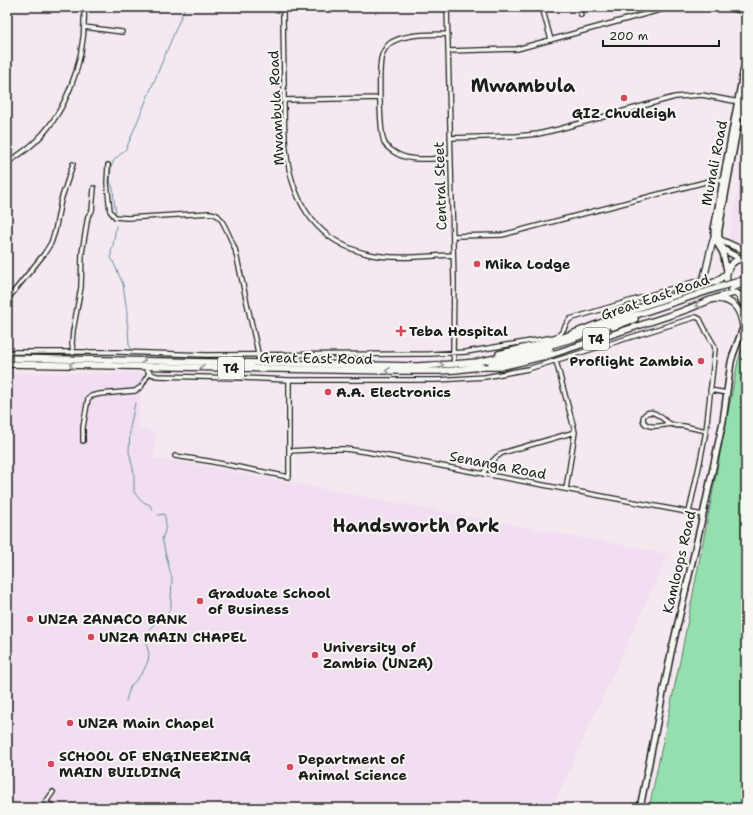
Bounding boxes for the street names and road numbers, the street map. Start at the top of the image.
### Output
street label: Mwambula Road [264,50,288,166]
street label: Munali Road [697,119,731,207]
street label: Central Steet [429,141,451,231]
street label: Great East Road [598,270,712,324]
road number: T4 [583,328,609,350]
street label: Great East Road [259,348,373,368]
road number: T4 [218,357,244,379]
street label: Senanga Road [448,447,548,483]
street label: Kamloops Road [658,509,700,615]

